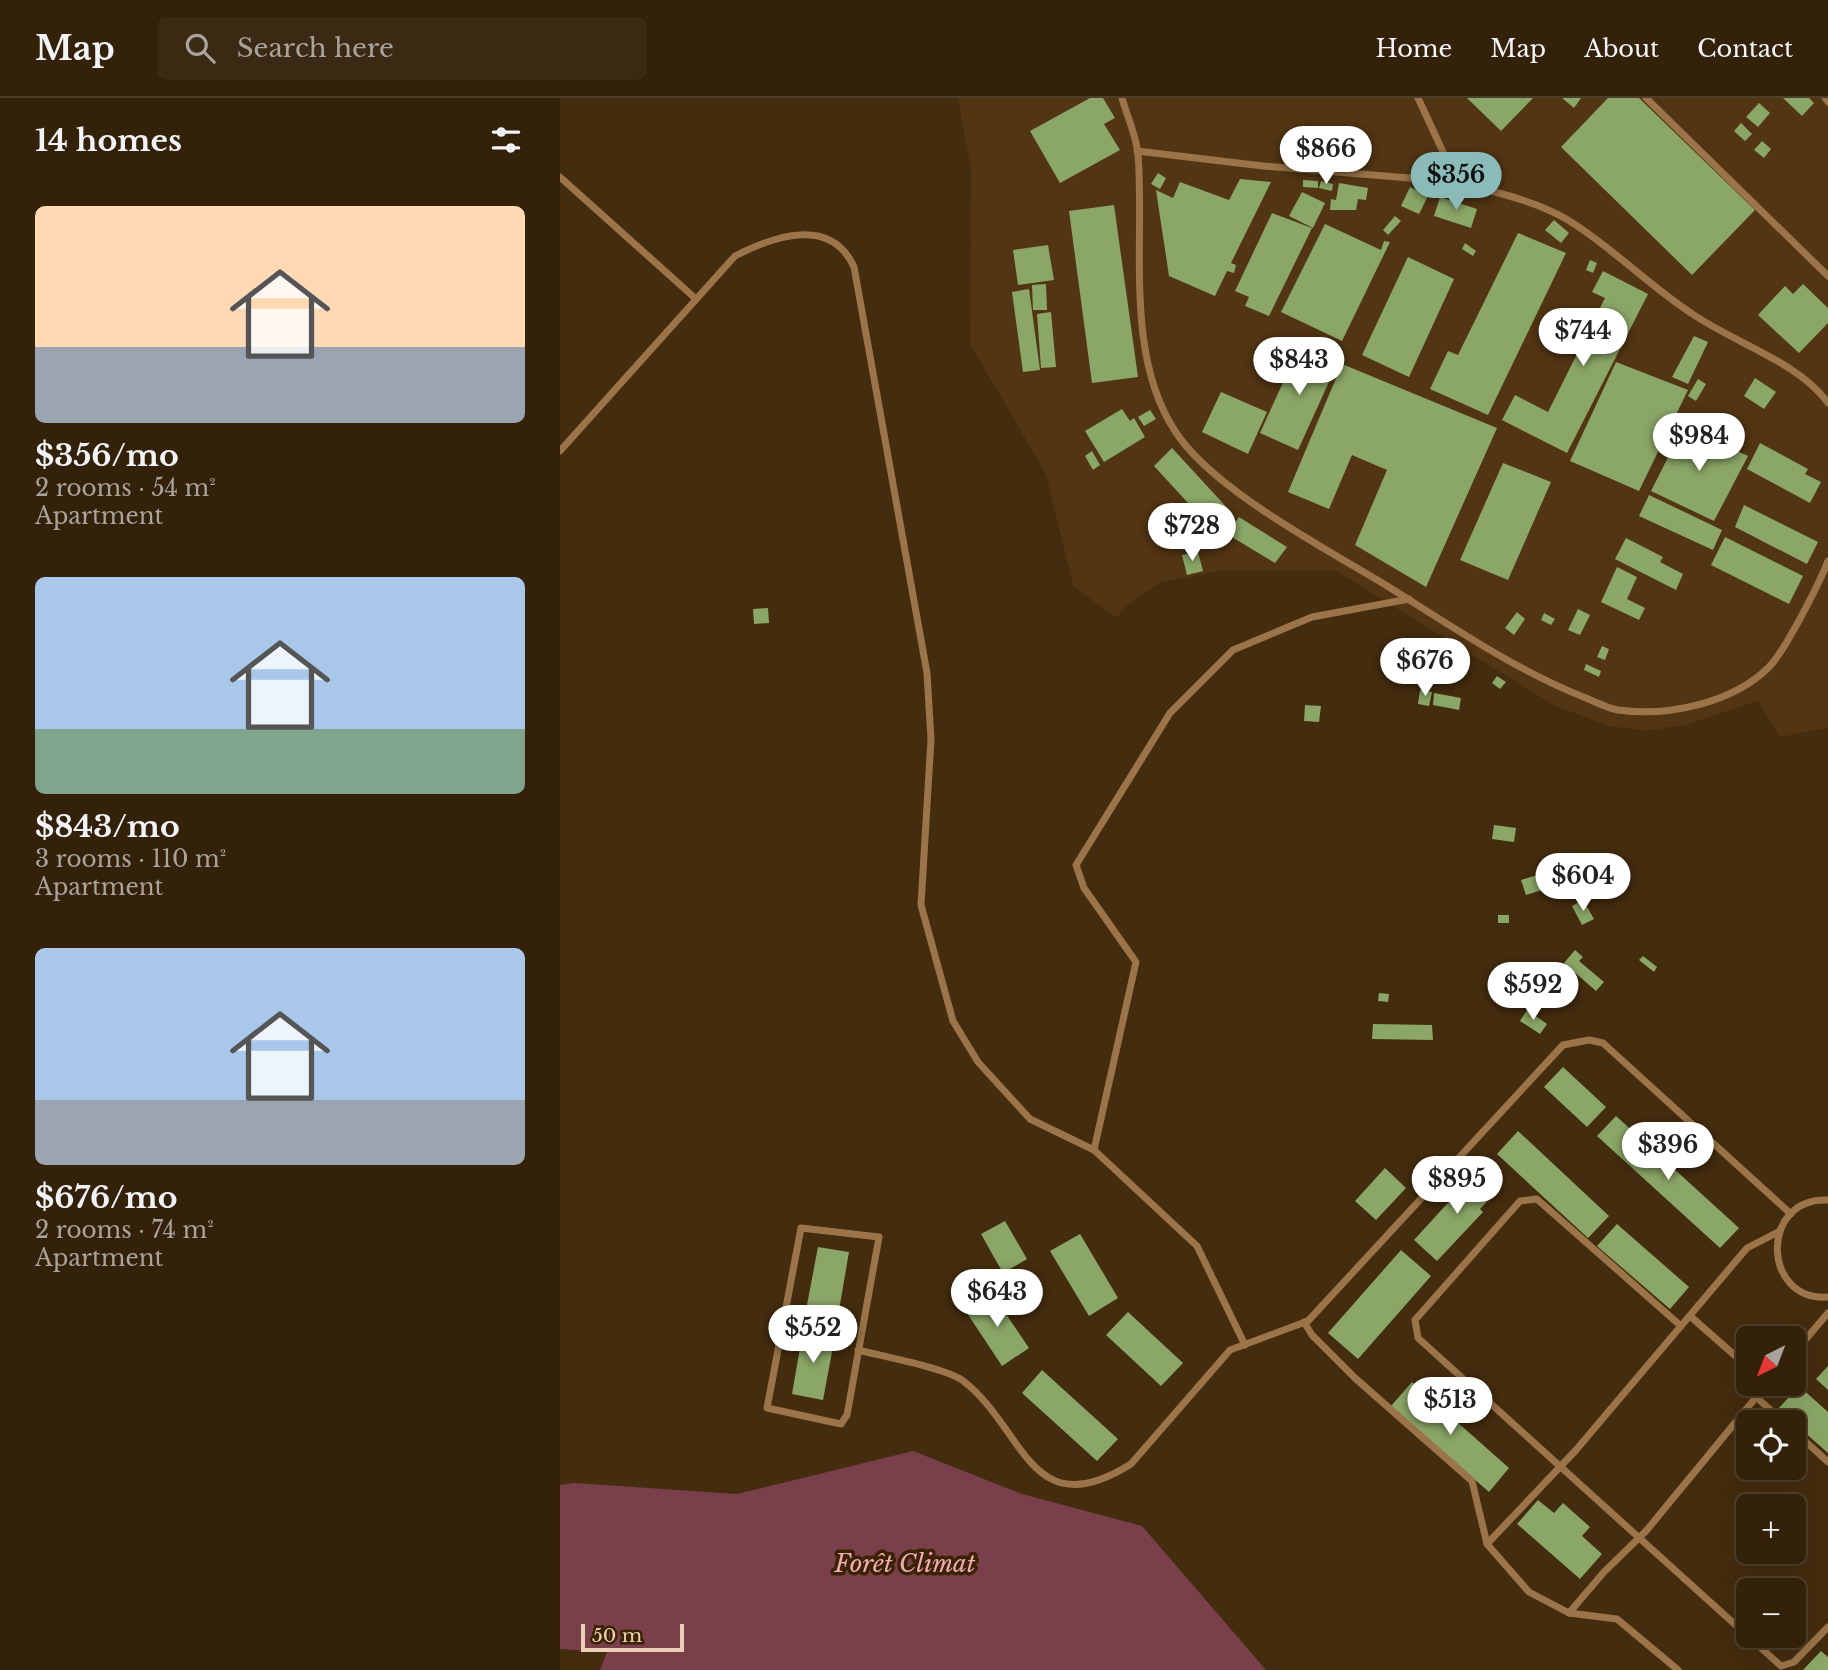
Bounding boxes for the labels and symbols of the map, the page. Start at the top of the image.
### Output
pin: $866 [1285,126,1367,186]
pin: $356 [1415,152,1497,212]
pin: $744 [1542,308,1624,368]
pin: $843 [1258,338,1340,397]
pin: $984 [1658,414,1740,473]
pin: $728 [1151,504,1233,563]
pin: $676 [1384,638,1466,698]
pin: $604 [1542,854,1624,913]
pin: $592 [1492,962,1574,1022]
pin: $396 [1627,1122,1709,1182]
pin: $895 [1416,1156,1498,1216]
pin: $643 [956,1270,1038,1329]
pin: $552 [772,1306,854,1365]
north arrow [1736,1326,1806,1396]
pin: $513 [1409,1378,1491,1437]
park label: Forêt Climat [834,1549,976,1578]
scale bar [581,1621,684,1653]

